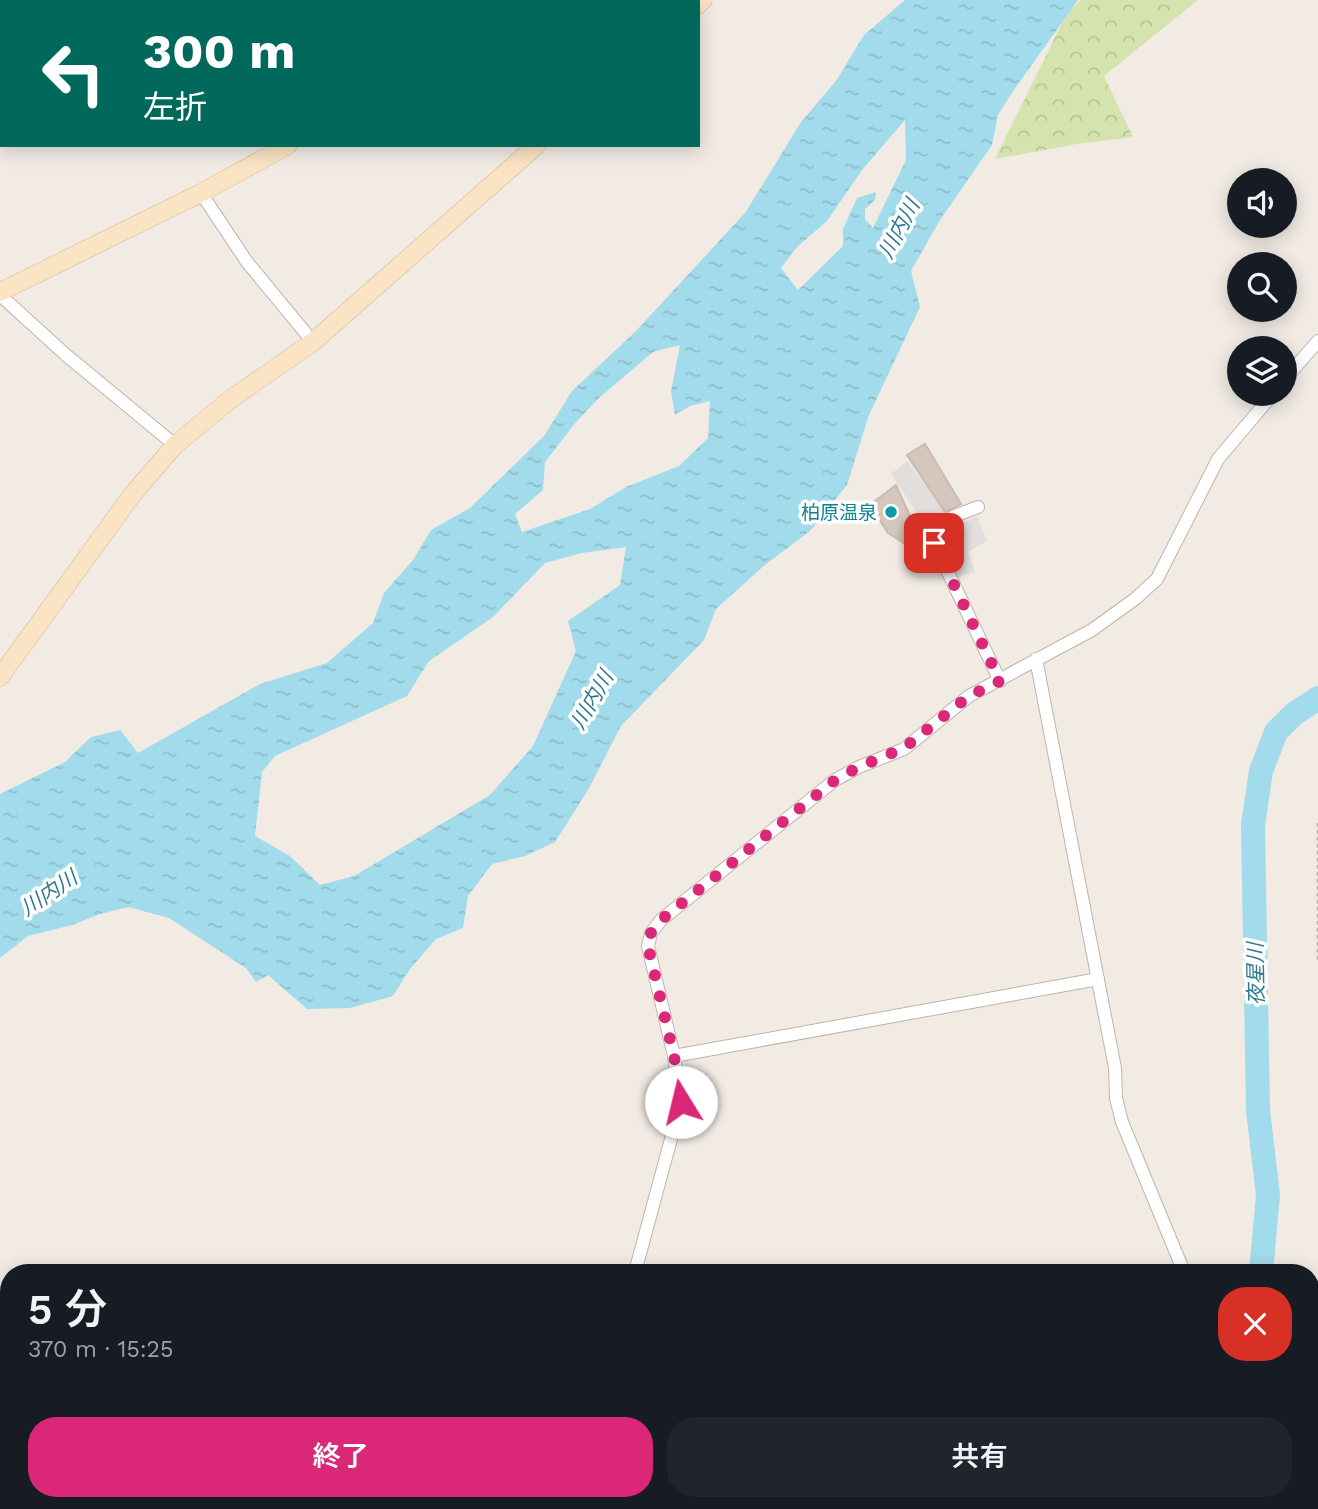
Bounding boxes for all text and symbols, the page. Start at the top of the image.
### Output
text: 300 m [143,22,295,80]
icon: left [28,28,119,119]
text: 左折 [143,88,207,126]
map controls [1227,168,1297,406]
button: sound [1227,168,1297,238]
water label: 川内川 [873,193,925,262]
button: search [1227,252,1297,322]
button: layers [1227,336,1297,406]
place label: 柏原温泉 [801,501,877,524]
marker: 柏原温泉 [883,504,899,520]
pin [904,513,964,573]
icon: arrive [915,524,953,562]
water label: 川内川 [565,664,619,733]
water label: 川内川 [16,863,83,921]
water label: 夜星川 [1242,940,1269,1006]
position arrow [644,1065,718,1139]
text: 5 分 [28,1285,107,1334]
button: close [1218,1287,1292,1361]
text: 370 m · 15:25 [28,1336,173,1363]
button: 終了 [28,1417,653,1497]
button: 共有 [667,1417,1292,1497]

